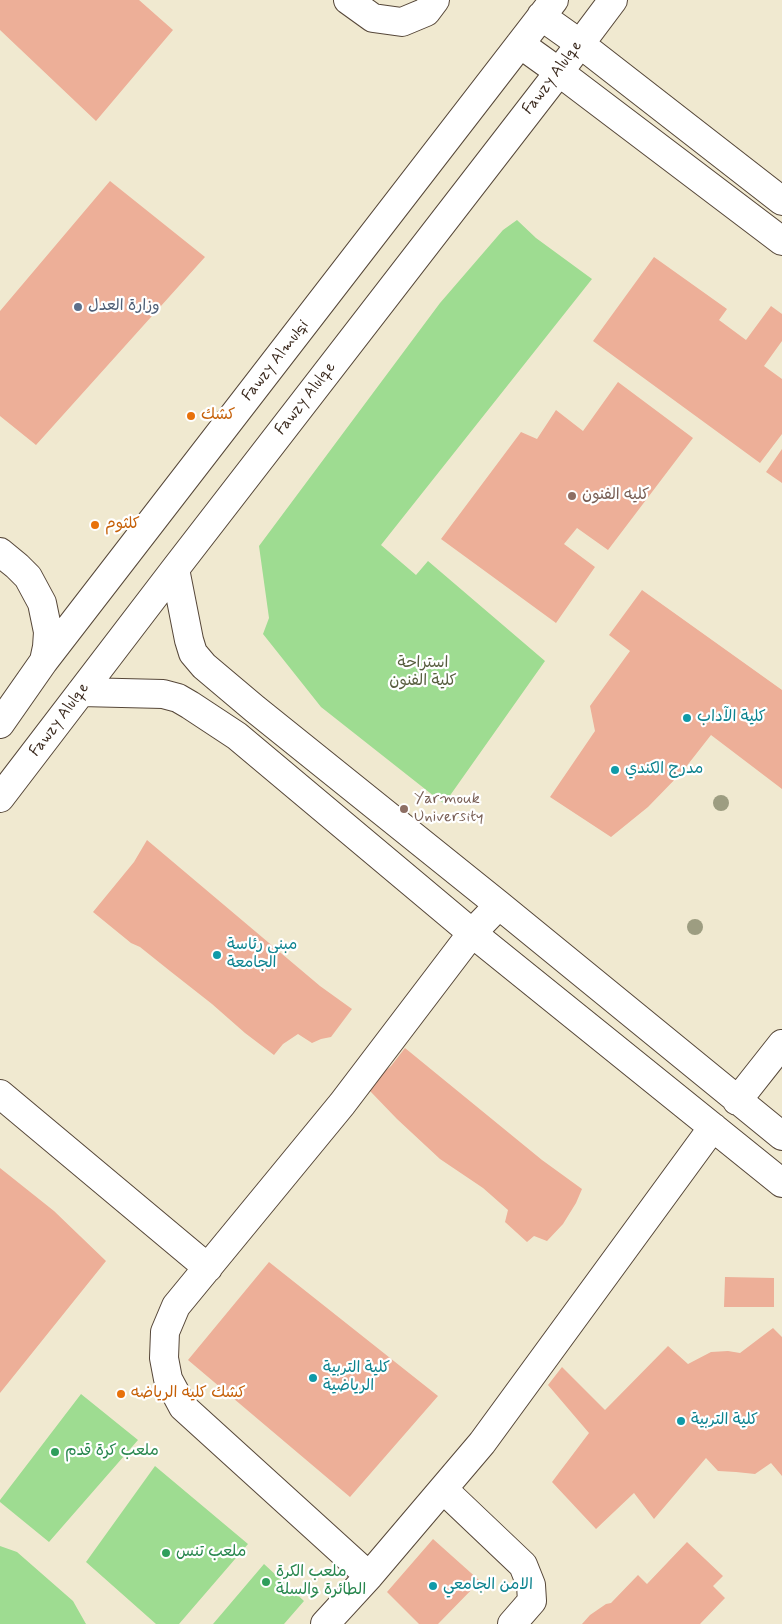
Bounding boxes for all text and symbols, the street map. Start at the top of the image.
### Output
street label: Fawzy Alulqe [519,37,587,119]
place label: وزارة العدل [88,297,160,317]
marker: وزارة العدل [72,301,84,313]
street label: Fawzy Almulqi [238,317,314,405]
street label: Fawzy Alulqe [271,359,341,439]
place label: كشك [201,406,235,426]
marker: كشك [185,410,197,422]
place label: كليه الفنون [582,486,649,506]
marker: كليه الفنون [566,490,578,502]
place label: كلثوم [105,515,140,535]
marker: كلثوم [89,519,101,531]
park label: استراحة كلية الفنون [389,654,457,692]
street label: Fawzy Alulqe [26,679,94,761]
place label: كلية الآداب [697,708,766,728]
marker: كلية الآداب [681,712,693,724]
place label: مدرج الكندي [625,760,703,780]
marker: مدرج الكندي [609,764,621,776]
place label: Yarmouk University [414,790,484,828]
marker: Yarmouk University [398,803,410,815]
place label: مبنى رئاسة الجامعة [227,936,297,974]
marker: مبنى رئاسة الجامعة [211,949,223,961]
place label: كلية التربية الرياضية [323,1359,390,1397]
marker: كلية التربية الرياضية [307,1372,319,1384]
place label: كشك كليه الرياضه [131,1384,246,1404]
marker: كشك كليه الرياضه [115,1388,127,1400]
place label: كلية التربية [691,1411,758,1431]
marker: كلية التربية [675,1415,687,1427]
place label: ملعب كرة قدم [65,1442,159,1462]
marker: ملعب كرة قدم [49,1446,61,1458]
place label: ملعب تنس [176,1543,246,1563]
marker: ملعب تنس [160,1547,172,1559]
place label: ملعب الكرة الطائرة والسلة [276,1563,366,1601]
marker: ملعب الكرة الطائرة والسلة [260,1576,272,1588]
place label: الامن الجامعي [443,1576,533,1596]
marker: الامن الجامعي [427,1580,439,1592]

